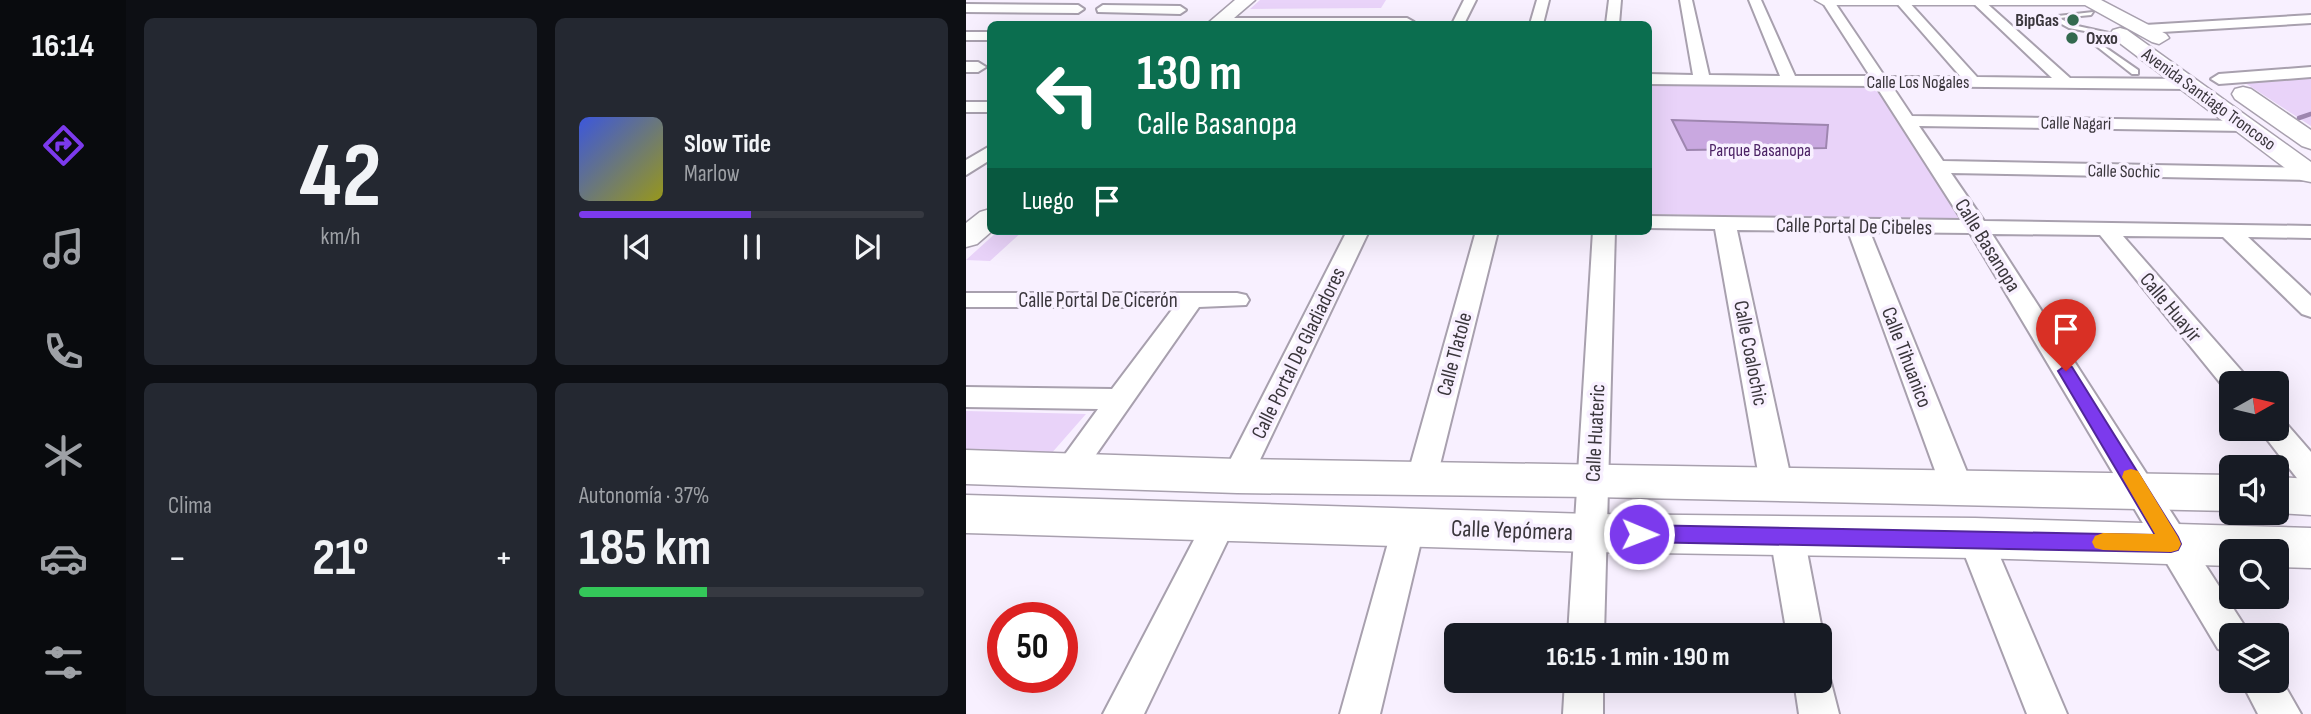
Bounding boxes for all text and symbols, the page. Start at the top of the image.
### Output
place label: BipGas [2015,10,2059,31]
marker: BipGas [2065,12,2081,28]
text: 16:14 [32,27,94,66]
place label: Oxxo [2086,28,2118,49]
marker: Oxxo [2064,30,2080,46]
street label: Avenida Santiago Troncoso [2137,43,2280,155]
text: 130 m [1137,45,1242,104]
icon: left [1022,49,1113,140]
street label: Calle Los Nogales [1867,72,1969,93]
text: Calle Basanopa [1137,105,1297,144]
street label: Calle Nagari [2040,112,2111,135]
icon: directions [39,121,88,170]
text: 42 [299,123,382,232]
text: Slow Tide [684,129,771,160]
park label: Parque Basanopa [1709,140,1811,161]
text: Marlow [684,160,740,188]
street label: Calle Sochic [2087,160,2161,183]
icon: arrive [1088,182,1126,220]
text: Luego [1022,186,1074,217]
street label: Calle Basanopa [1949,194,2026,296]
street label: Calle Portal De Cibeles [1776,213,1932,240]
text: km/h [321,223,360,251]
icon: music [39,224,88,273]
icon: previous [618,228,656,266]
icon: pause [733,228,771,266]
icon: next [848,228,886,266]
street label: Calle Portal De Gladiadores [1246,263,1351,443]
street label: Calle Huayir [2134,268,2207,347]
street label: Calle Portal De Cicerón [1018,288,1178,313]
street label: Calle Coalochic [1728,298,1773,408]
pin [2036,299,2096,371]
street label: Calle Tihuanico [1876,303,1937,411]
street label: Calle Tlatole [1431,310,1478,398]
icon: arrive [2047,310,2085,348]
icon: phone [39,327,88,376]
north arrow [2219,371,2289,441]
map controls [2219,371,2289,693]
street label: Calle Huateric [1580,383,1611,483]
icon: climate [39,431,88,480]
button: sound [2219,455,2289,525]
text: Autonomía · 37% [579,482,710,510]
text: Clima [168,492,212,520]
position arrow [1602,497,1676,571]
street label: Calle Yepómera [1451,514,1573,547]
text: 185 km [579,517,711,580]
text: 21° [312,527,369,590]
icon: car [39,534,88,583]
text: − [168,536,187,581]
text: + [494,536,513,581]
button: search [2219,539,2289,609]
speed limit sign: 50 [987,602,1078,693]
button: layers [2219,623,2289,693]
icon: filters [39,638,88,687]
text: 16:15 · 1 min · 190 m [1546,642,1730,673]

